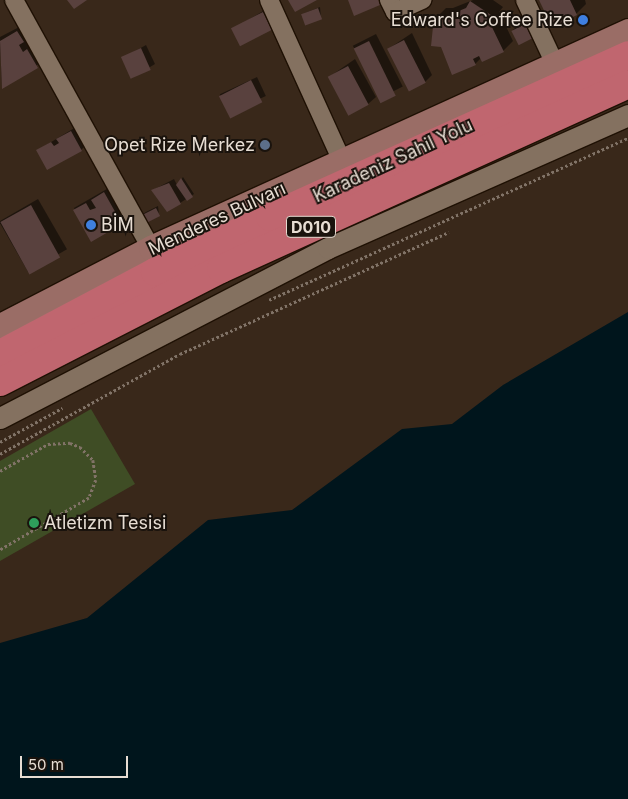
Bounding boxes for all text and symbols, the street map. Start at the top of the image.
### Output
place label: Edward's Coffee Rize [391,9,573,31]
marker: Edward's Coffee Rize [577,14,589,26]
street label: Karadeniz Sahil Yolu [310,115,476,207]
place label: Opet Rize Merkez [104,134,255,156]
marker: Opet Rize Merkez [259,139,271,151]
street label: Menderes Bulvarı [145,178,289,260]
road number: D010 [285,213,337,240]
place label: BİM [101,214,134,236]
marker: BİM [85,219,97,231]
place label: Atletizm Tesisi [44,512,166,534]
marker: Atletizm Tesisi [28,517,40,529]
scale bar [22,746,130,778]
text: 50 m [28,755,64,774]

